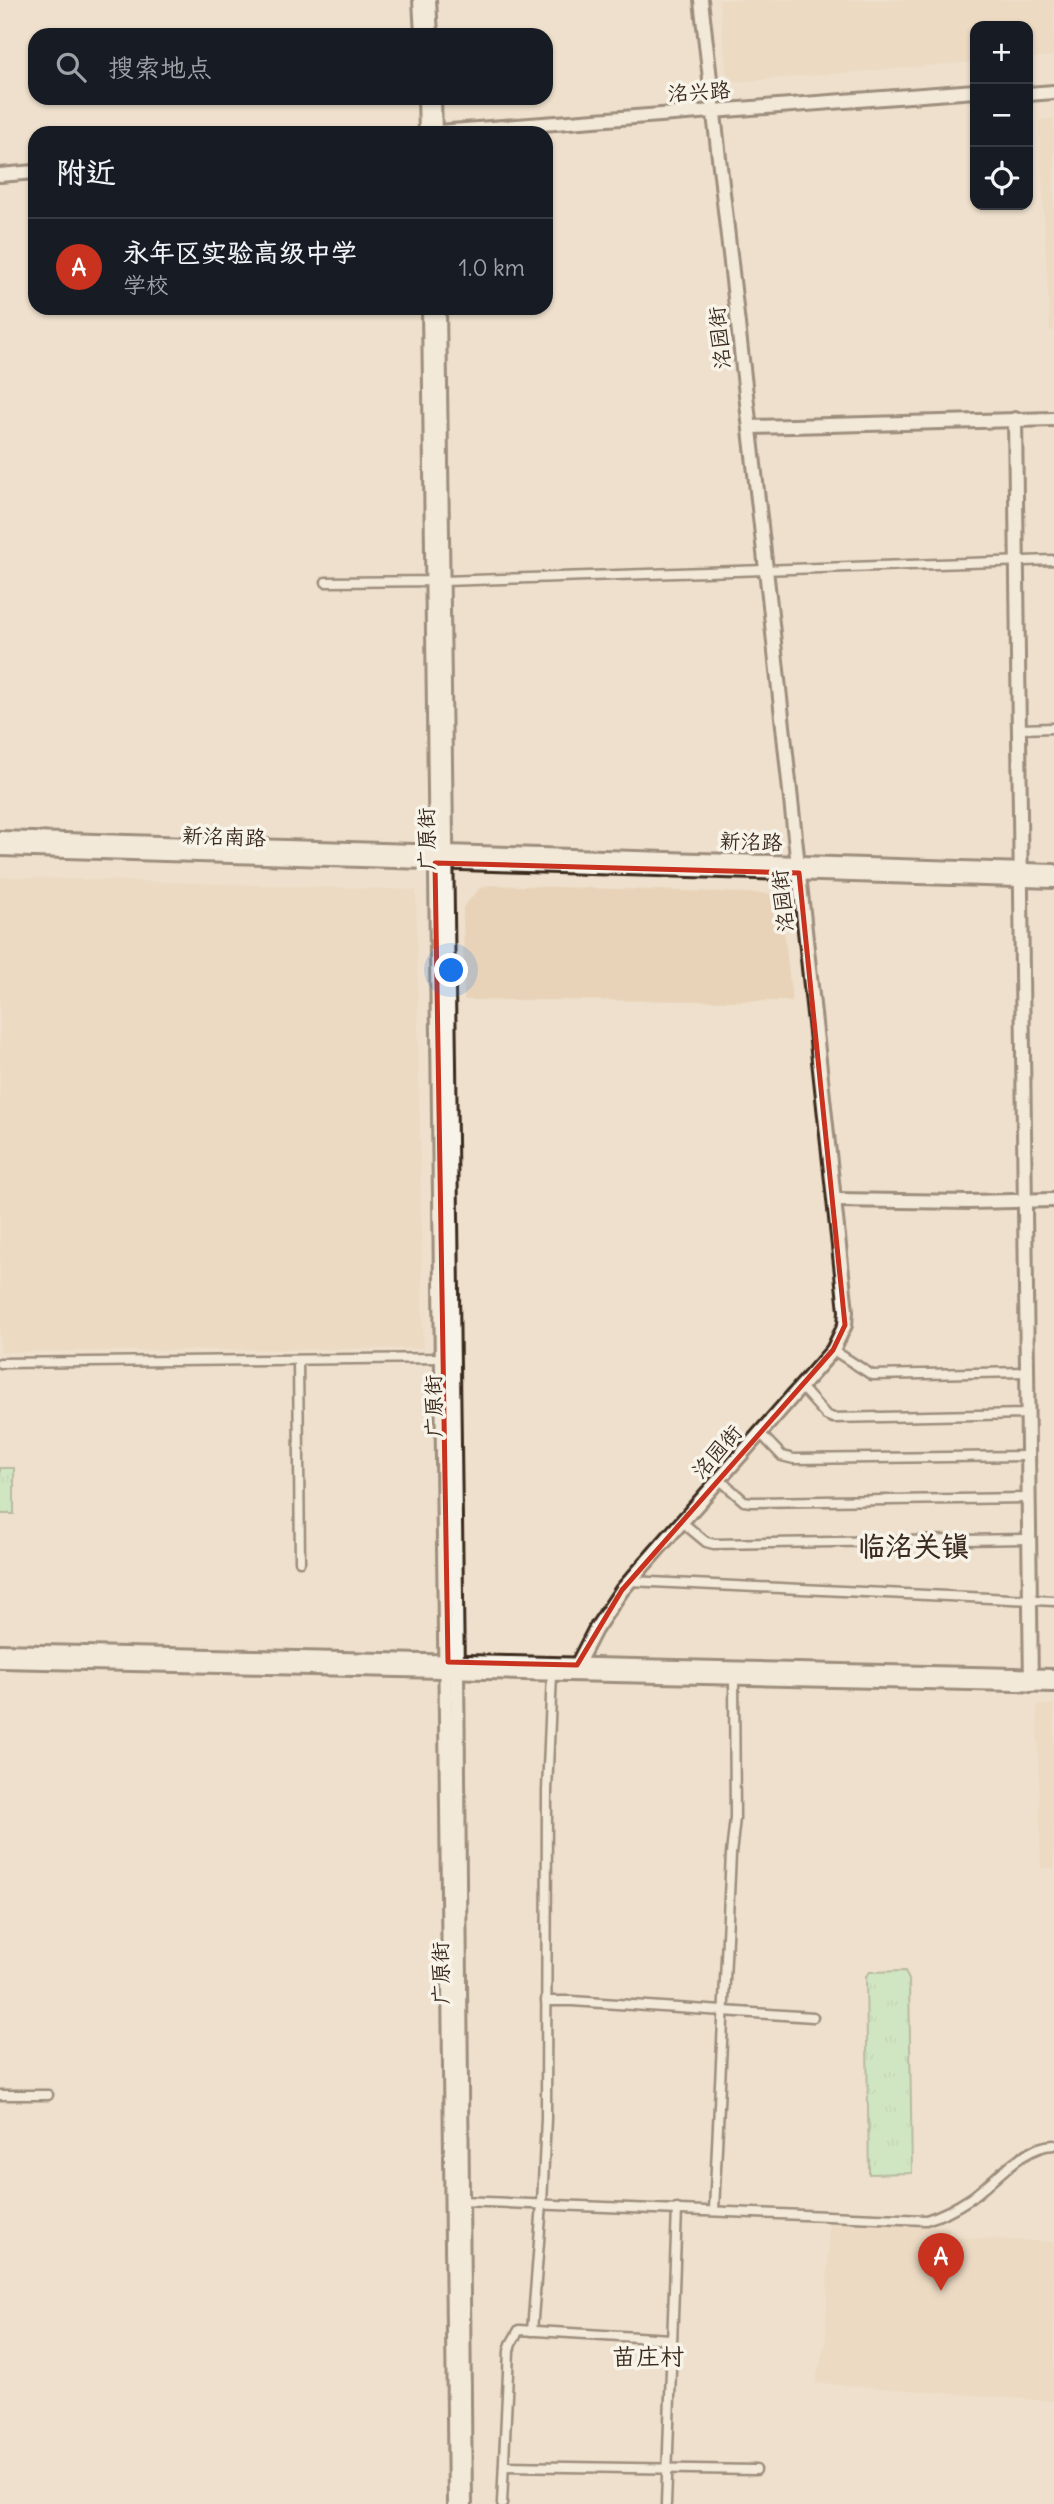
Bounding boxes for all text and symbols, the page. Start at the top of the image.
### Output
map controls [970,21,1033,210]
button: + [970,21,1033,84]
search box [28,28,553,105]
icon: search [52,48,90,86]
text: 搜索地点 [108,51,212,84]
street label: 洺兴路 [667,76,731,107]
button: − [970,84,1033,147]
button: locate [970,147,1033,210]
text: 附近 [56,153,116,191]
text: 永年区实验高级中学 [123,236,357,269]
text: A [72,253,86,282]
text: 1.0 km [459,253,525,282]
text: 学校 [123,270,169,299]
street label: 洺园街 [703,305,736,371]
street label: 广原街 [412,807,441,871]
street label: 新洺南路 [182,822,266,851]
street label: 新洺路 [719,827,783,856]
street label: 洺园街 [766,868,799,934]
your location [434,953,468,987]
street label: 广原街 [419,1374,448,1438]
street label: 洺园街 [686,1419,747,1484]
district label: 临洺关镇 [857,1528,969,1564]
street label: 广原街 [426,1941,455,2005]
pin: A [918,2233,964,2291]
district label: 苗庄村 [612,2341,684,2371]

